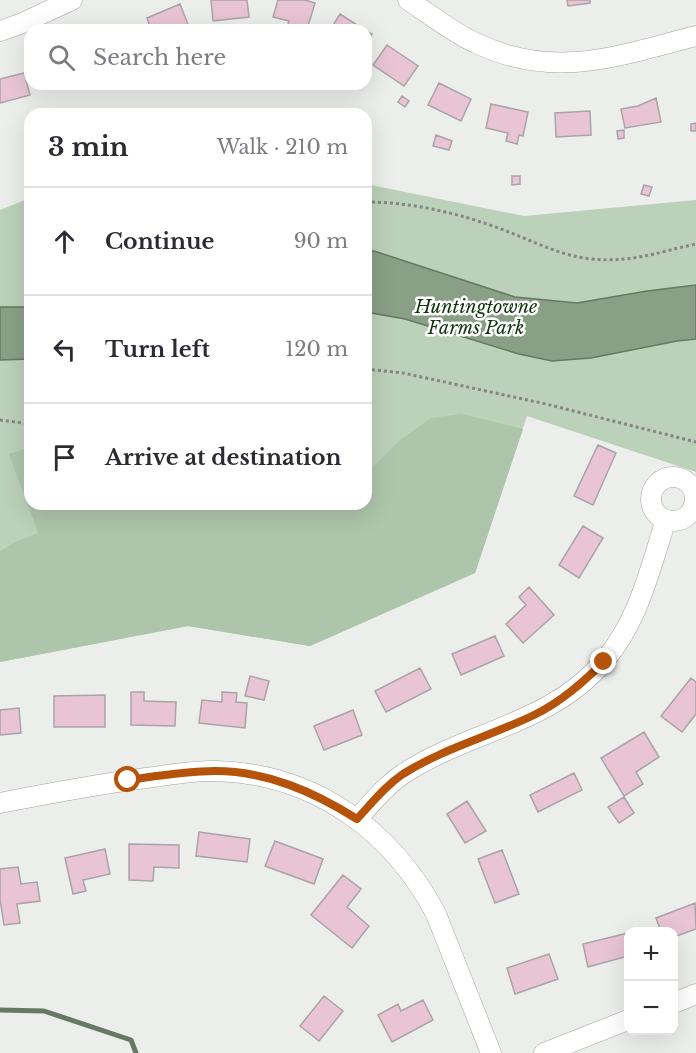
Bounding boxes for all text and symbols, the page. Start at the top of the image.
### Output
search box [24,24,372,90]
icon: search [45,41,78,74]
text: Search here [93,44,226,71]
text: 3 min [48,131,129,163]
text: Walk · 210 m [217,135,348,159]
icon: ahead [48,225,81,258]
text: Continue [105,228,214,255]
text: 90 m [294,229,348,253]
park label: Huntingtowne Farms Park [414,296,537,339]
icon: left [48,333,81,366]
text: Turn left [105,336,210,363]
text: 120 m [285,337,348,361]
icon: arrive [48,441,81,474]
text: Arrive at destination [105,444,342,471]
route end [590,648,616,674]
route start [114,766,140,792]
map controls [624,927,678,1035]
button: + [624,927,678,981]
button: − [624,981,678,1035]

